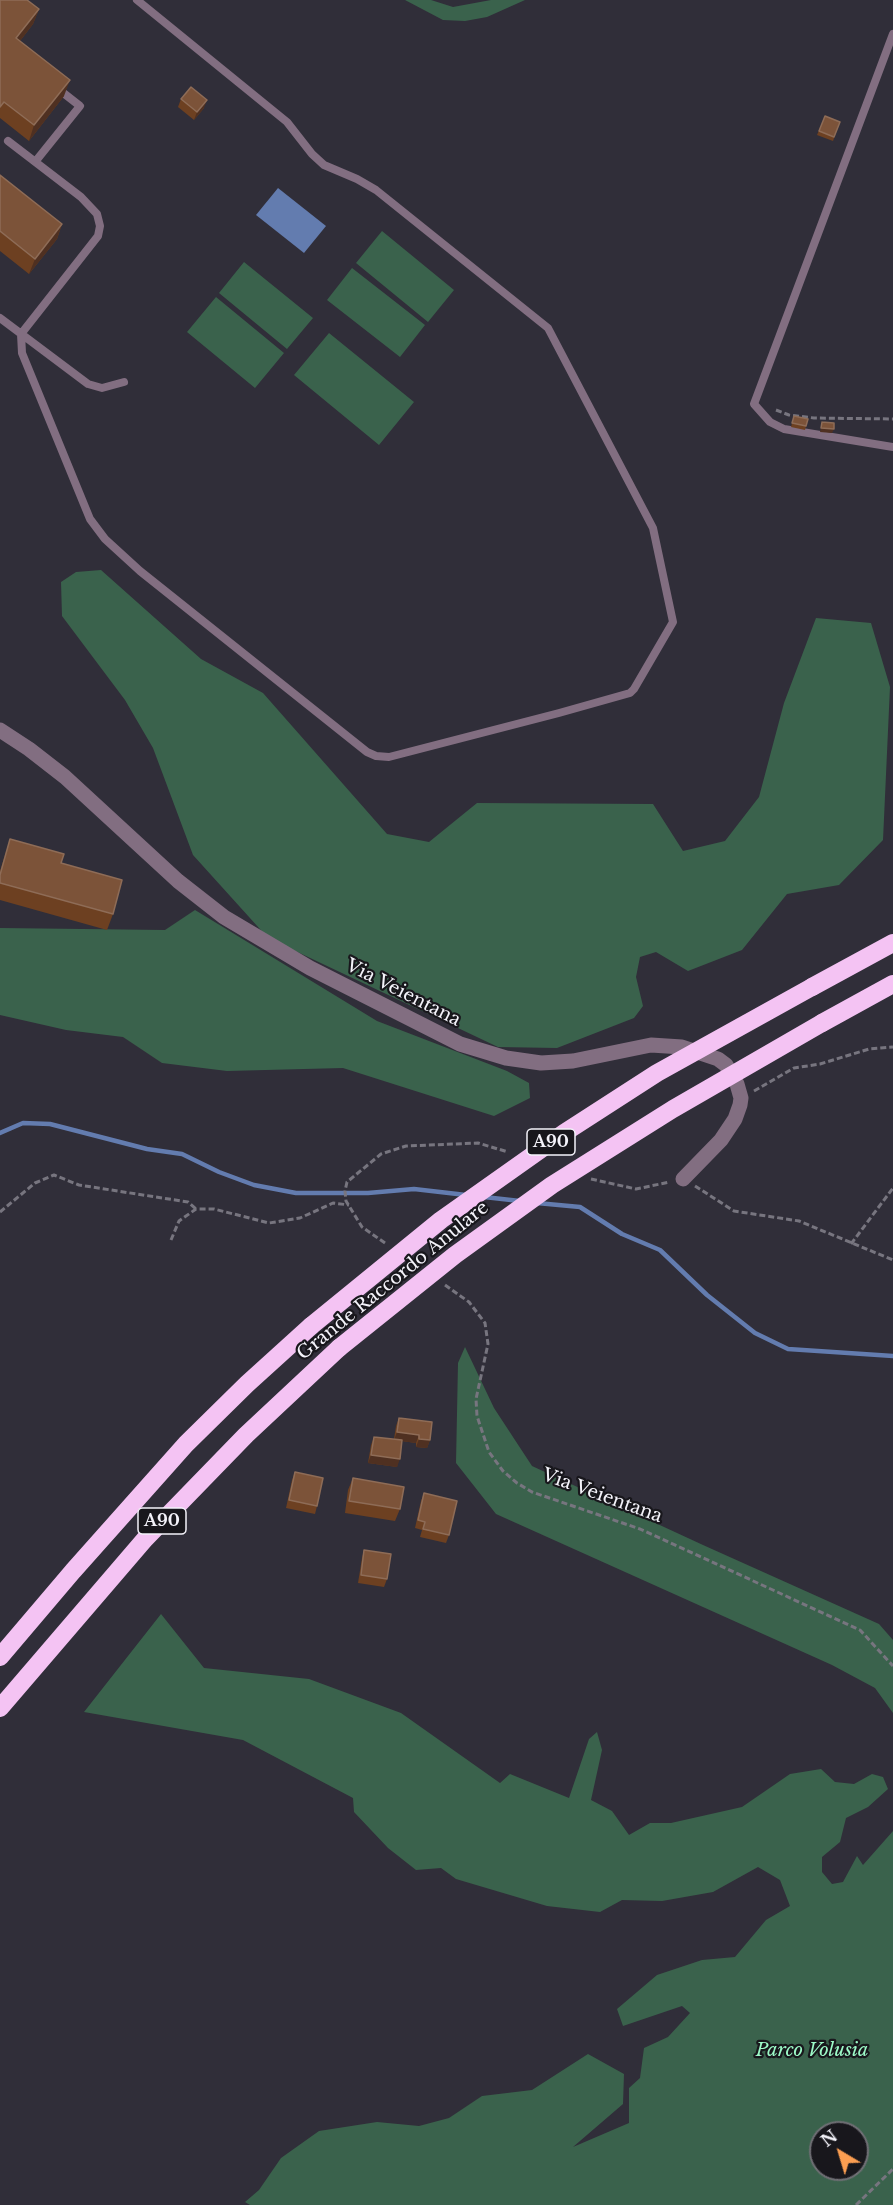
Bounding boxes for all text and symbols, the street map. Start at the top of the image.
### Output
street label: Via Veientana [342,955,464,1031]
road number: A90 [527,1129,575,1155]
street label: Grande Raccordo Anulare [293,1197,493,1365]
street label: Via Veientana [539,1464,665,1528]
road number: A90 [138,1508,186,1534]
park label: Parco Volusia [756,2040,868,2062]
north arrow [809,2121,869,2181]
text: N [817,2126,841,2151]

